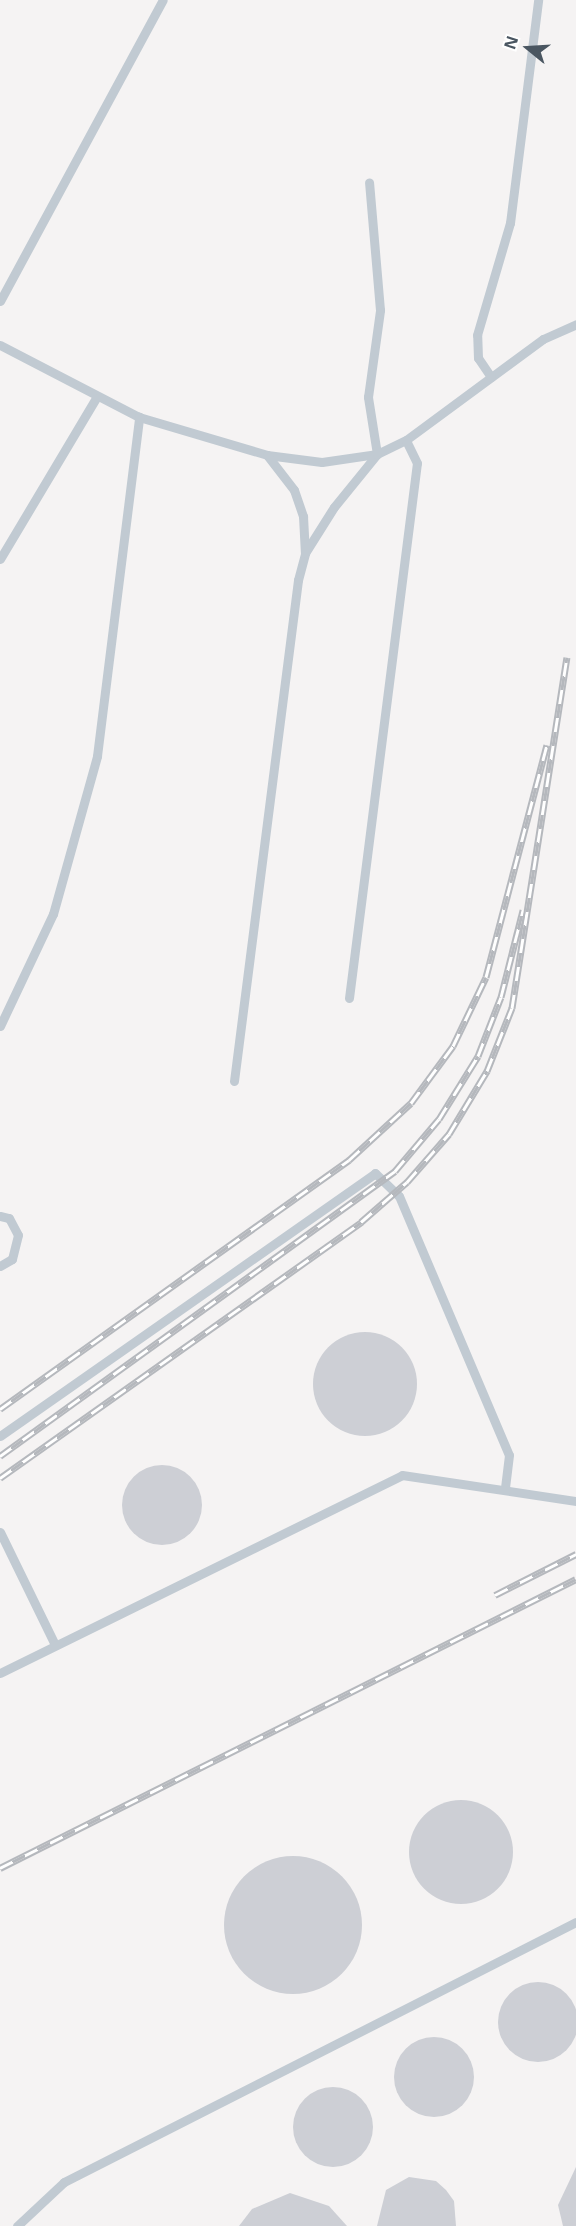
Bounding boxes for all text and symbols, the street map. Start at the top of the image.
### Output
north arrow [498,18,558,78]
text: N [498,33,523,52]

